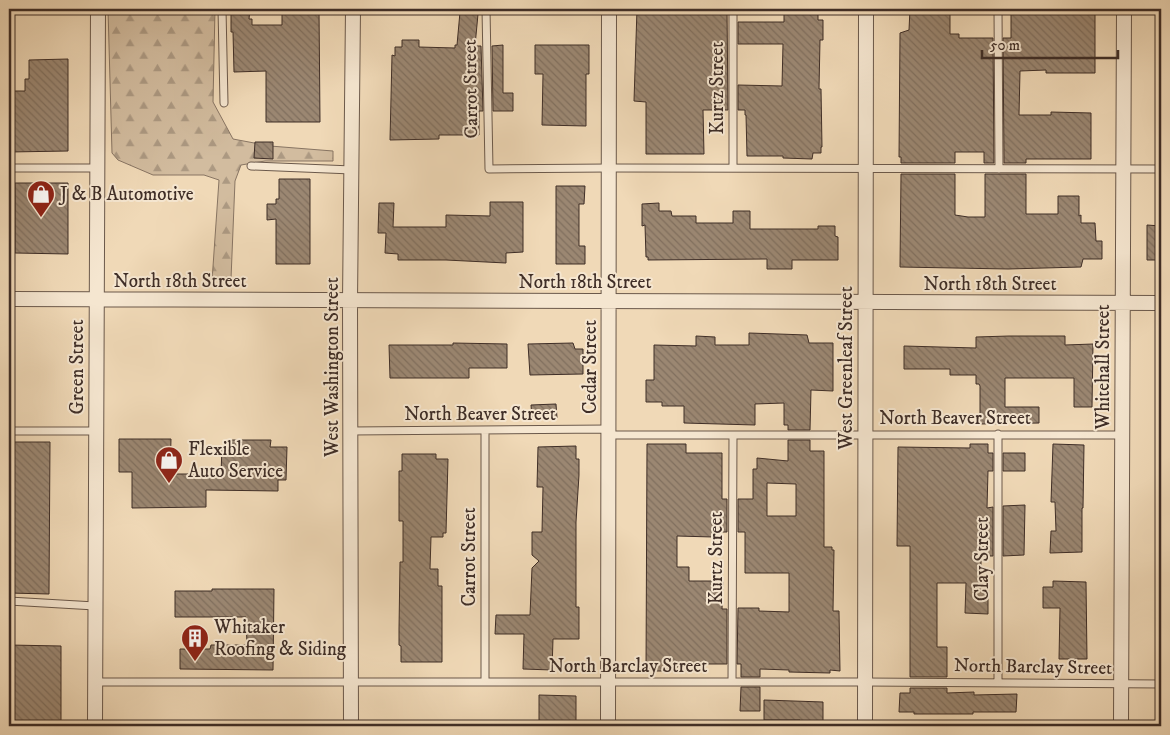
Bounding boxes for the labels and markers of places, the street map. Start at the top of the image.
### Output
shop icon: J & B Automotive [26,179,56,218]
place label: J & B Automotive [58,183,194,206]
place label: Flexible Auto Service [188,438,283,483]
shop icon: Flexible Auto Service [154,445,184,484]
place label: Whitaker Roofing & Siding [213,616,347,661]
building icon: Whitaker Roofing & Siding [180,623,210,662]

